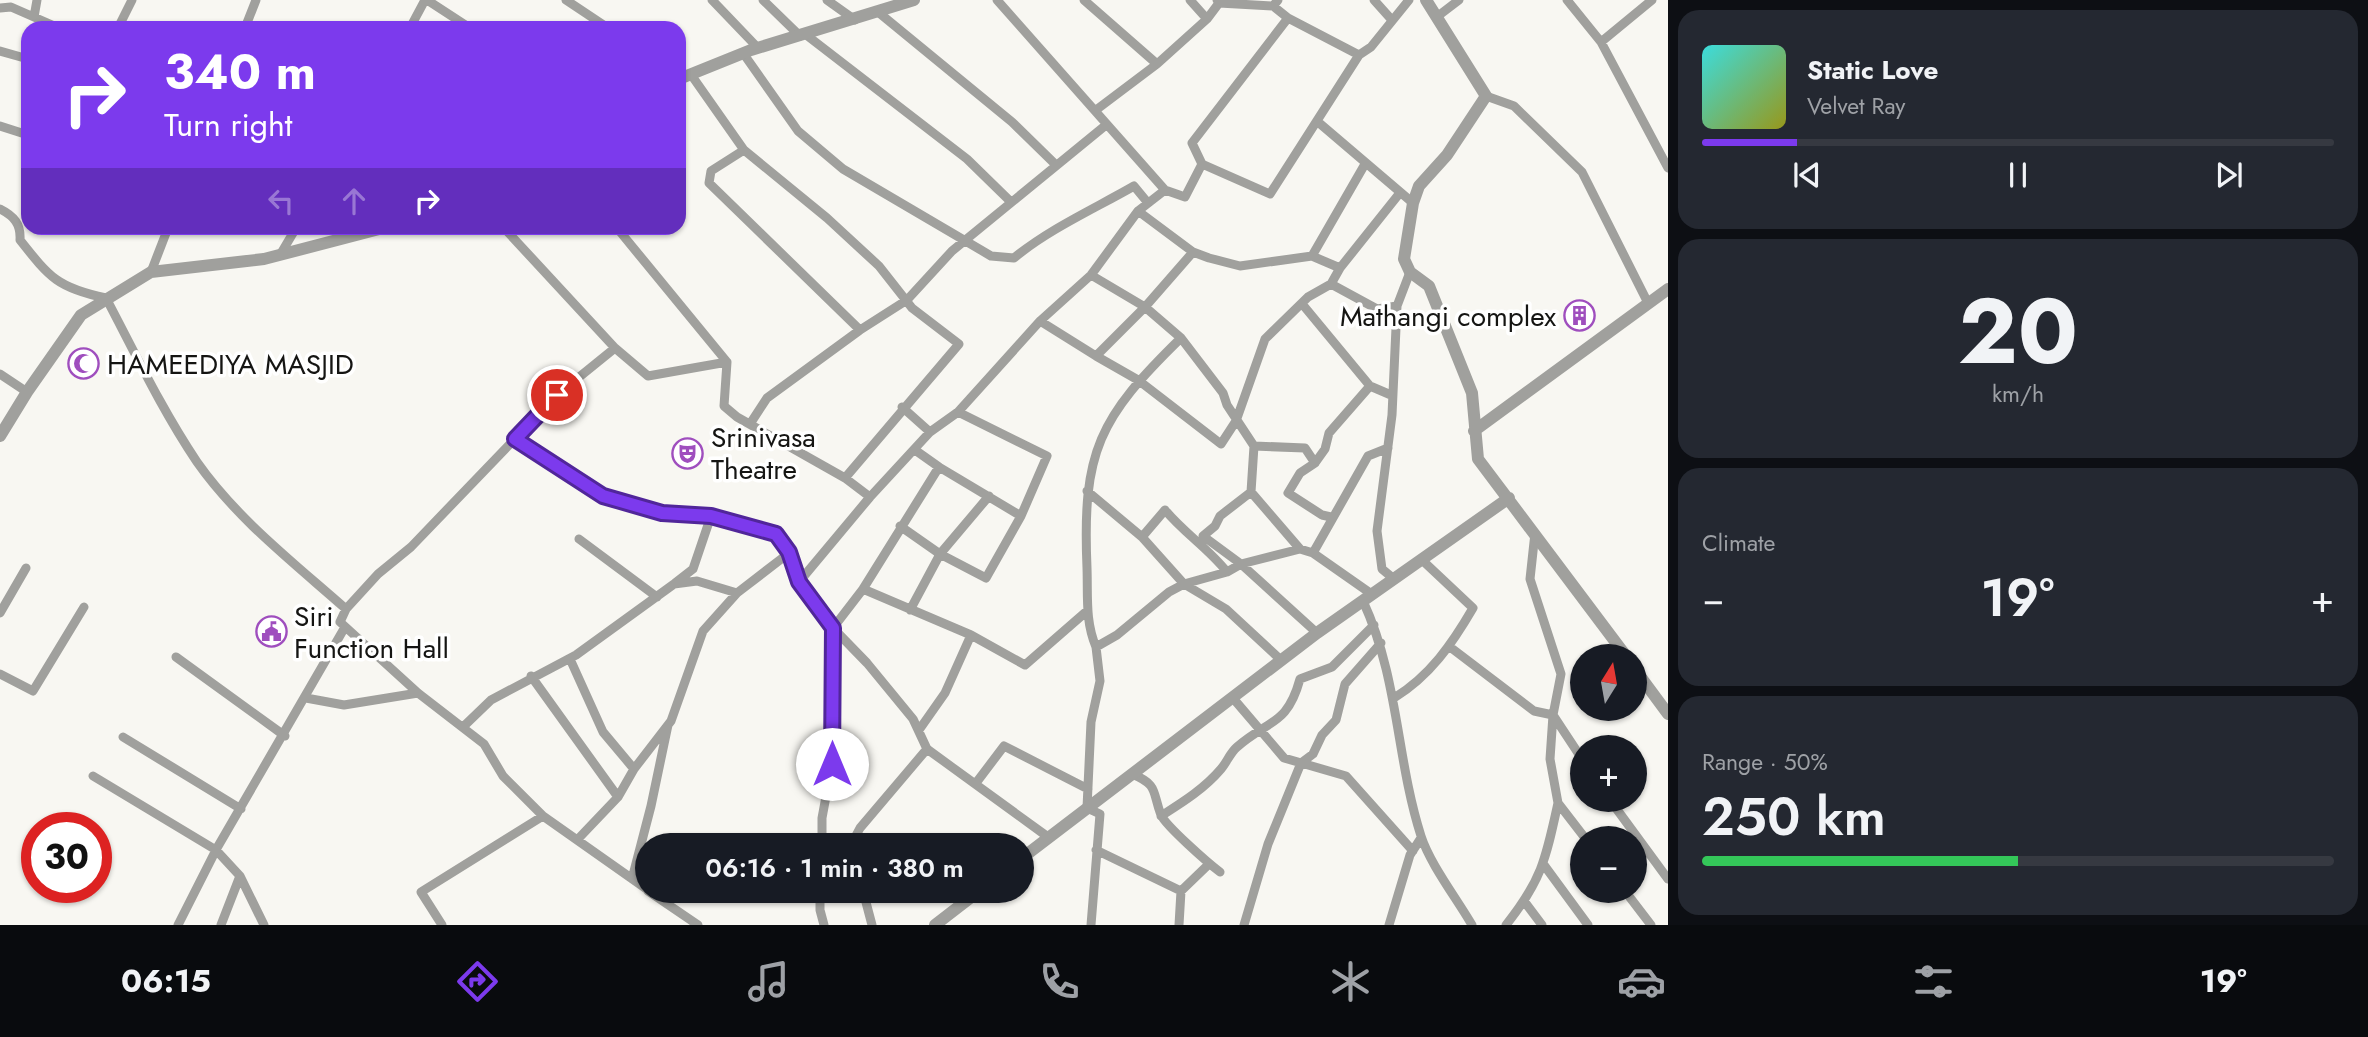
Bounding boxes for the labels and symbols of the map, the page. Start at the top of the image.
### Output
place label: Mathangi complex [1340,296,1556,337]
building icon: Mathangi complex [1562,299,1596,333]
place label: HAMEEDIYA MASJID [107,344,354,385]
mosque icon: HAMEEDIYA MASJID [67,347,101,381]
pin [527,365,587,425]
place label: Srinivasa Theatre [711,417,816,490]
theatre icon: Srinivasa Theatre [671,436,705,470]
place label: Siri Function Hall [294,596,449,669]
public building icon: Siri Function Hall [254,615,288,649]
north arrow [1570,644,1647,721]
position arrow [795,727,869,801]
speed limit sign: 30 [21,812,112,903]

